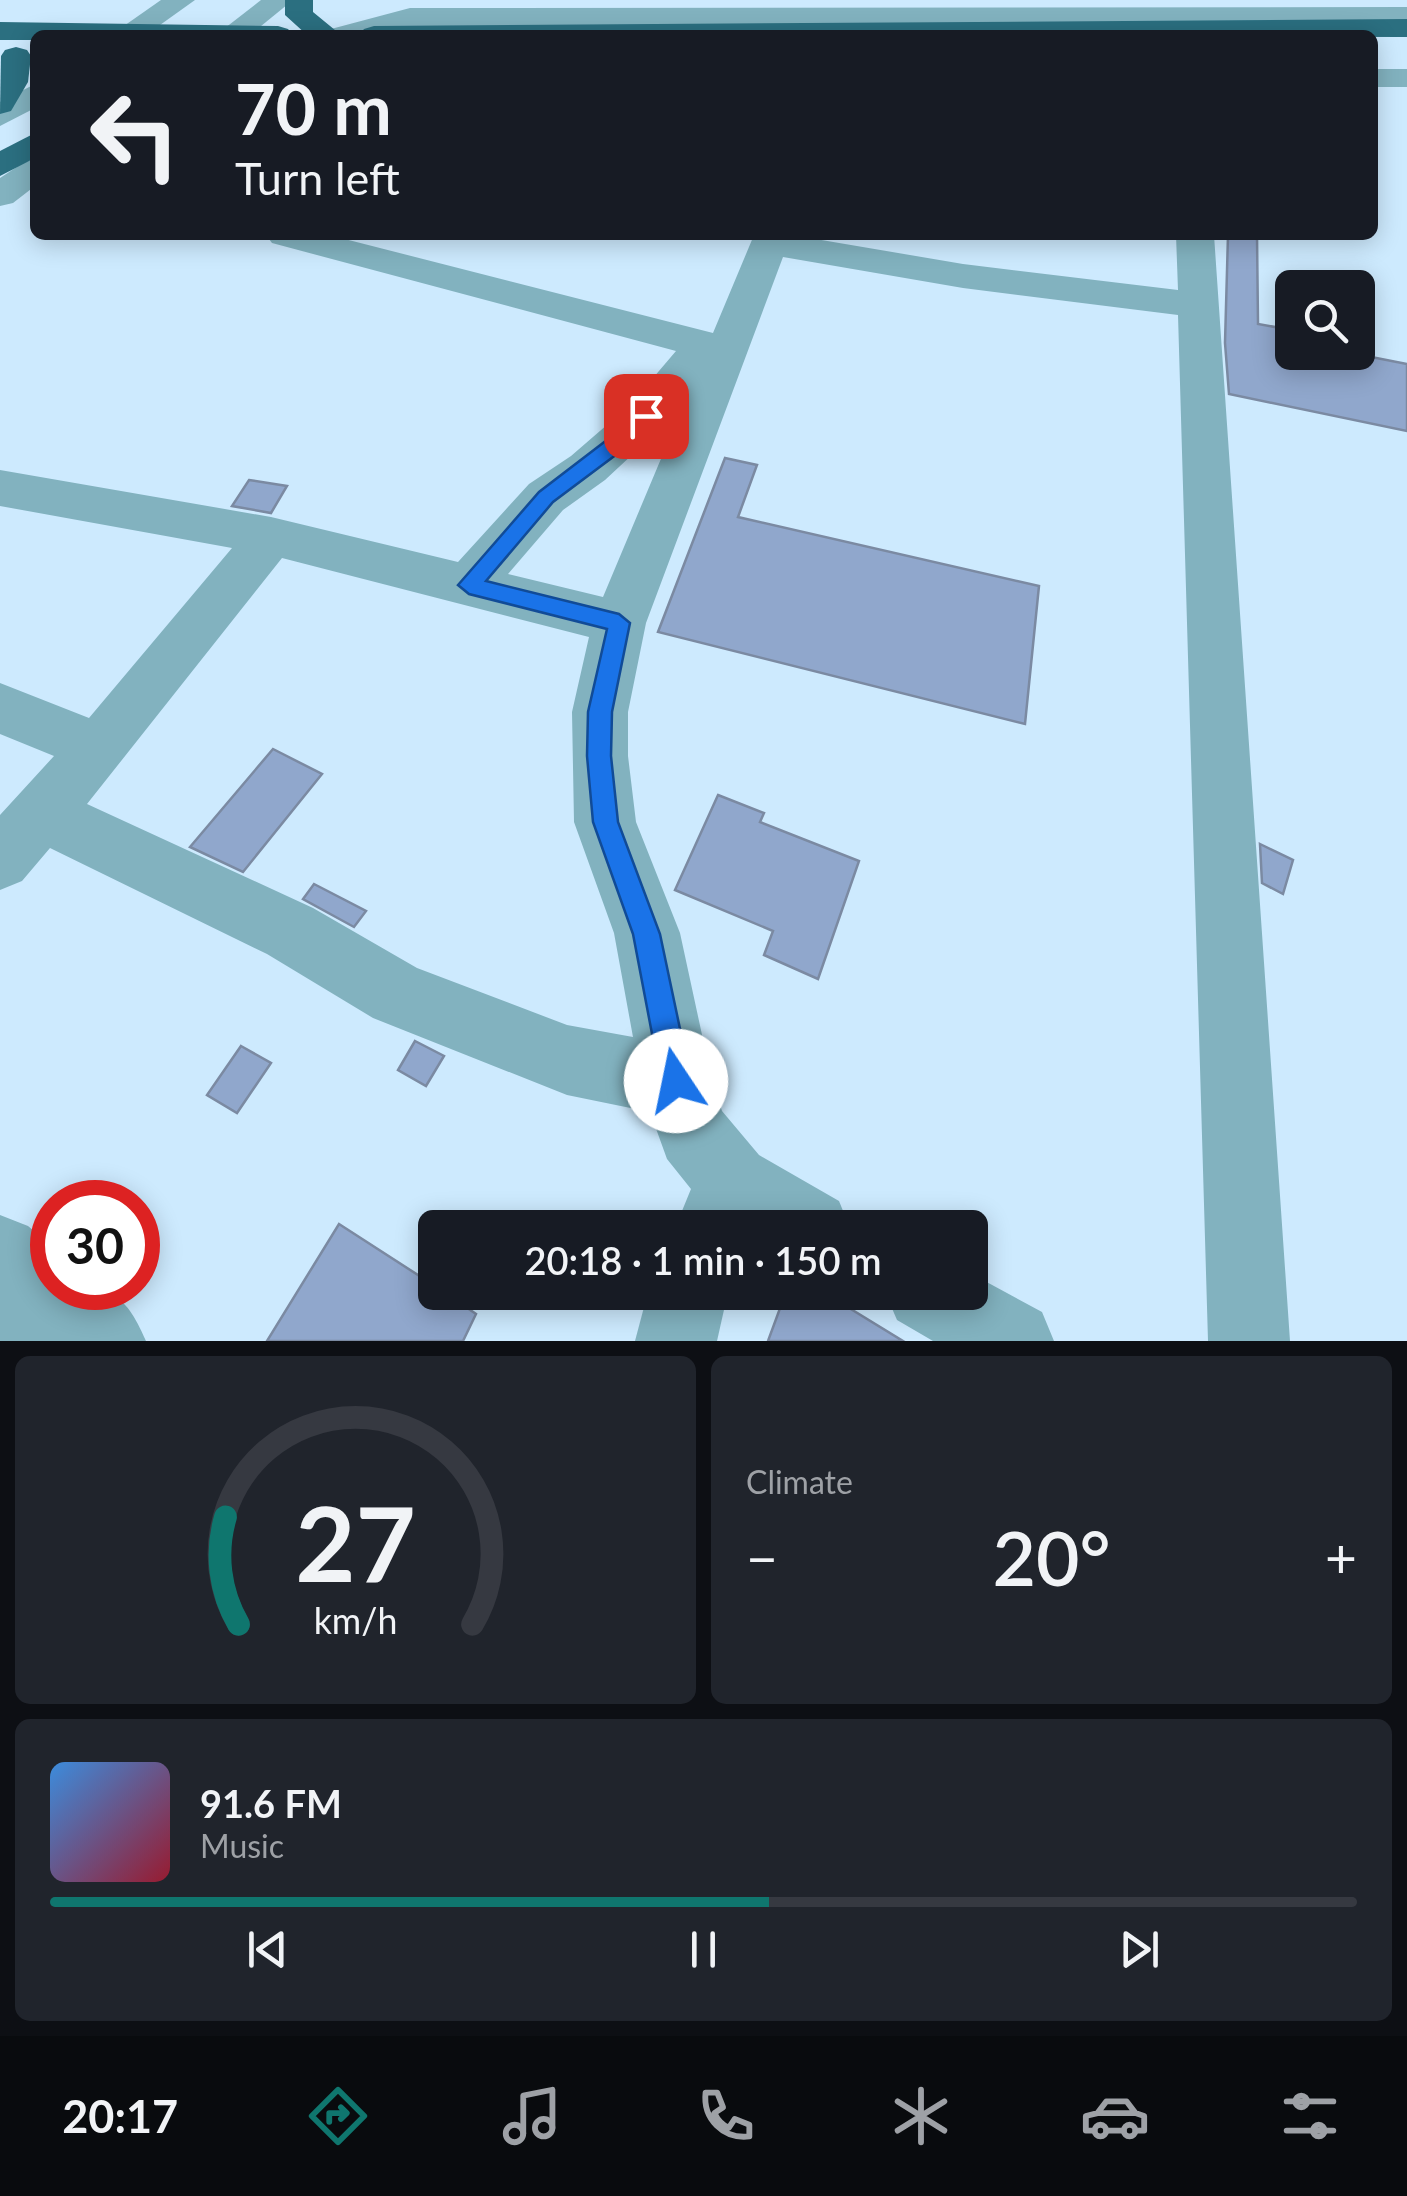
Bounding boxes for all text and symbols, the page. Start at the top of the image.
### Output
text: 70 m [235,66,392,150]
icon: left [70,70,200,200]
text: Turn left [235,151,400,205]
map controls [1275,270,1375,370]
button: search [1275,270,1375,370]
pin [604,374,689,459]
icon: arrive [619,389,674,444]
position arrow [624,1029,728,1133]
speed limit sign: 30 [30,1180,160,1310]
text: 20:18 · 1 min · 150 m [525,1237,881,1283]
text: Climate [746,1462,853,1501]
text: 27 [295,1479,416,1604]
text: 20° [992,1512,1111,1602]
text: − [746,1524,778,1590]
text: + [1325,1524,1357,1590]
text: km/h [314,1599,397,1642]
text: 91.6 FM [200,1780,342,1826]
text: Music [200,1826,284,1865]
icon: previous [240,1922,295,1977]
icon: pause [676,1922,731,1977]
icon: next [1112,1922,1167,1977]
icon: directions [303,2081,373,2151]
icon: music [497,2081,567,2151]
icon: phone [691,2081,761,2151]
icon: climate [886,2081,956,2151]
icon: car [1080,2081,1150,2151]
icon: filters [1275,2081,1345,2151]
text: 20:17 [62,2089,178,2143]

